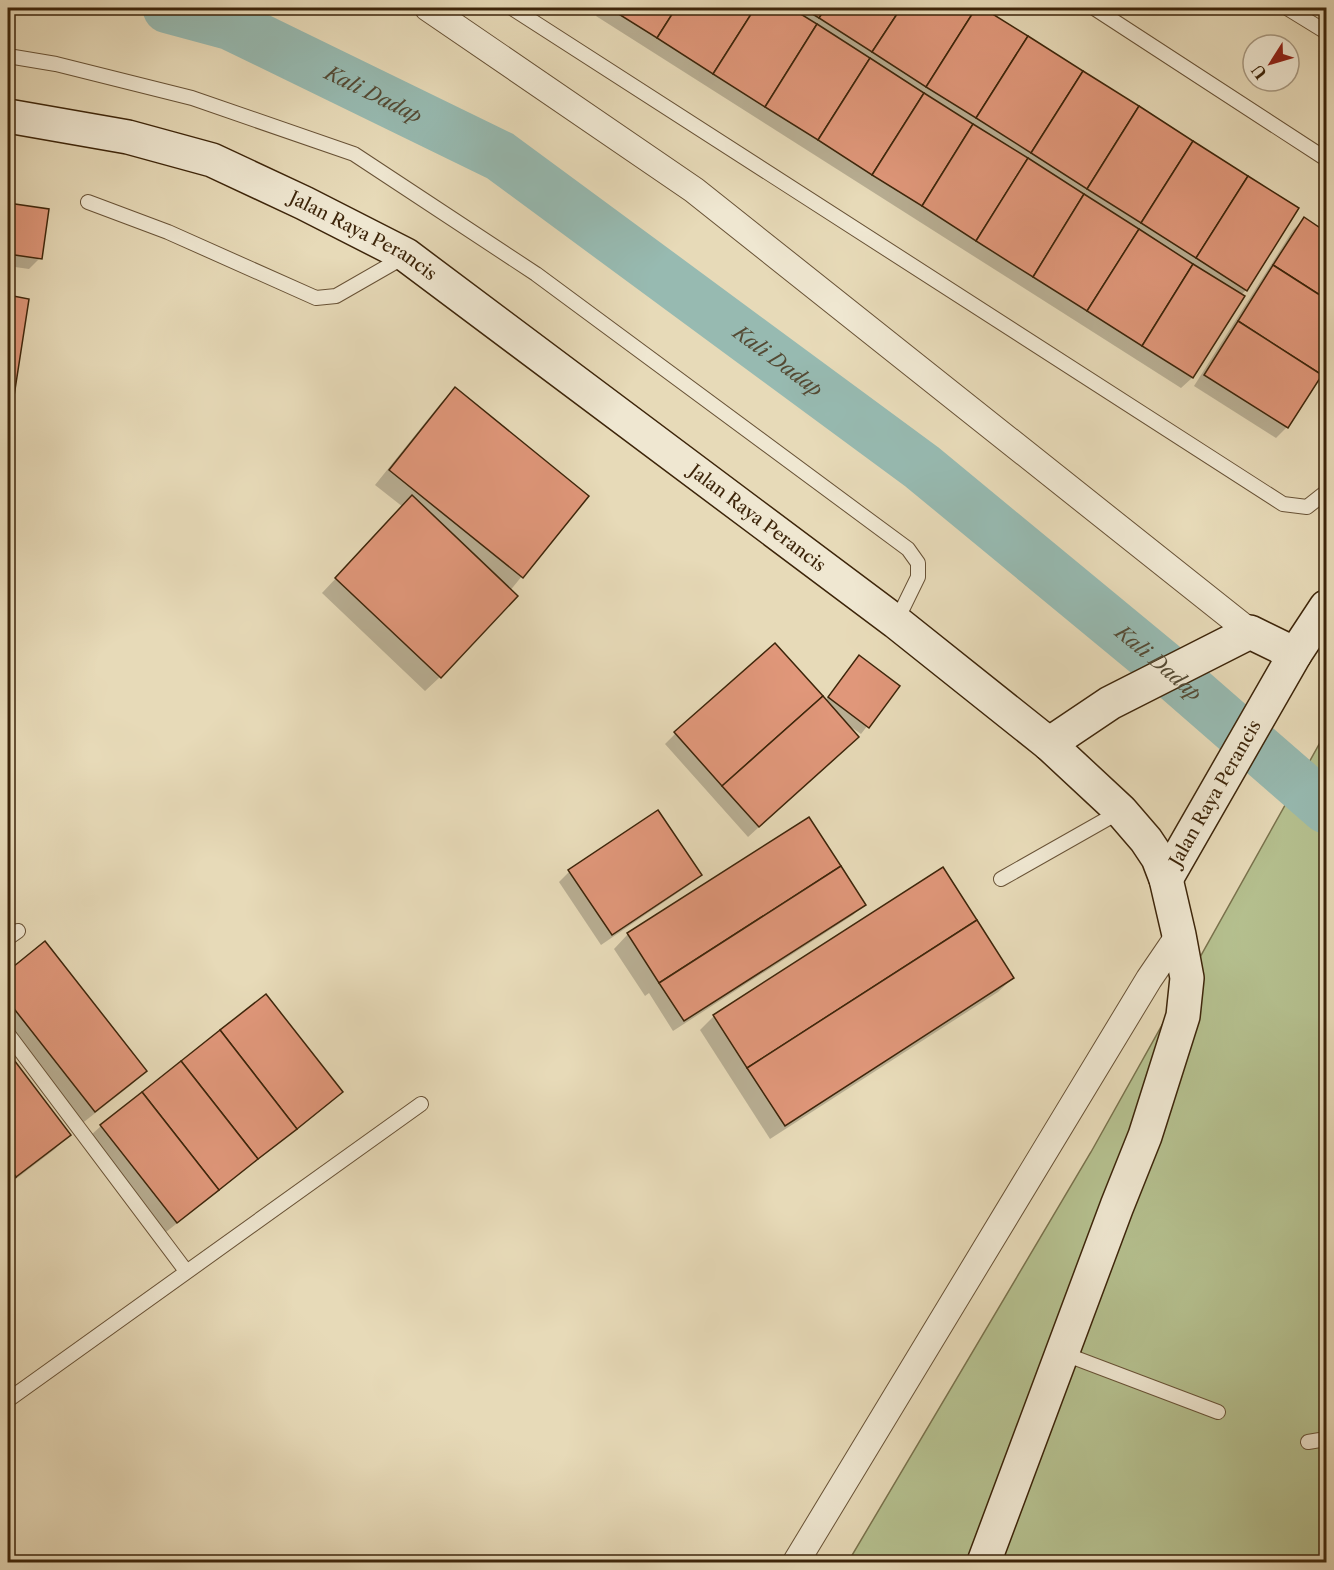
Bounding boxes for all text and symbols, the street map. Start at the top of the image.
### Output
north arrow [1241,33,1301,93]
water label: Kali Dadap [320,60,426,128]
text: U [1247,61,1271,83]
street label: Jalan Raya Perancis [283,185,441,285]
water label: Kali Dadap [727,319,828,402]
street label: Jalan Raya Perancis [682,458,830,576]
water label: Kali Dadap [1109,619,1207,706]
street label: Jalan Raya Perancis [1163,716,1266,873]

